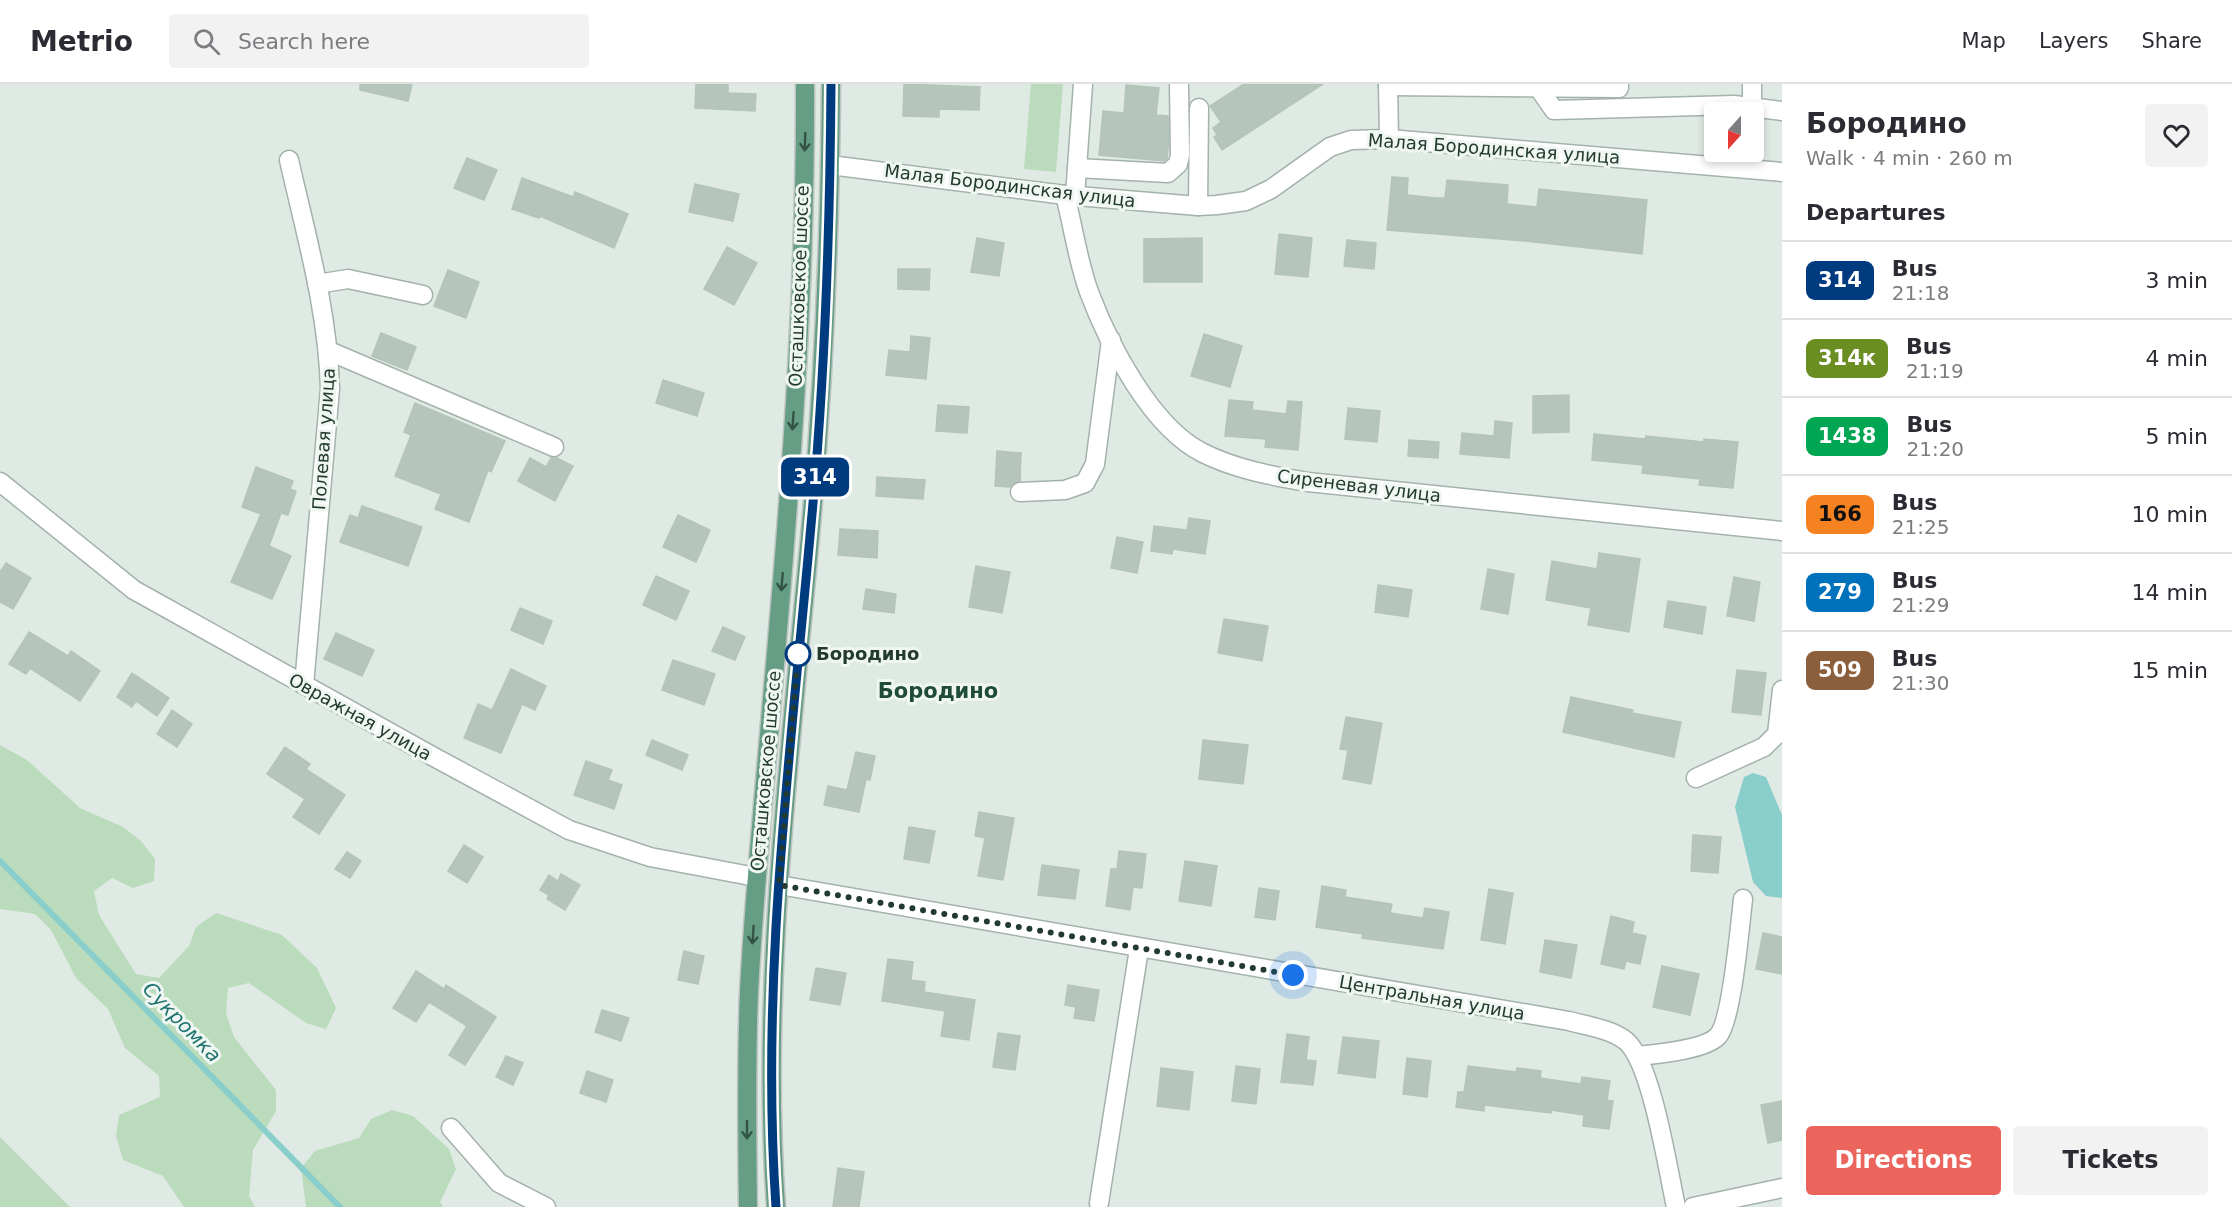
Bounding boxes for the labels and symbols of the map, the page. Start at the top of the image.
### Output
north arrow [1704,102,1764,162]
street label: Малая Бородинская улица [1367,129,1621,168]
one-way arrow [799,132,811,152]
street label: Малая Бородинская улица [883,160,1137,211]
street label: Осташковское шоссе [784,185,813,387]
street label: Полевая улица [308,367,339,511]
one-way arrow [787,411,798,431]
line badge: 314 [780,458,850,496]
street label: Сиреневая улица [1276,465,1442,506]
one-way arrow [776,571,787,591]
marker: Бородино [785,641,811,667]
place label: Бородино [816,643,919,664]
street label: Овражная улица [285,669,435,765]
street label: Осташковское шоссе [746,670,785,872]
district label: Бородино [878,679,998,703]
one-way arrow [747,925,758,945]
your location [1278,960,1308,990]
street label: Центральная улица [1338,971,1527,1024]
water label: Сукромка [138,977,226,1067]
one-way arrow [741,1120,753,1140]

